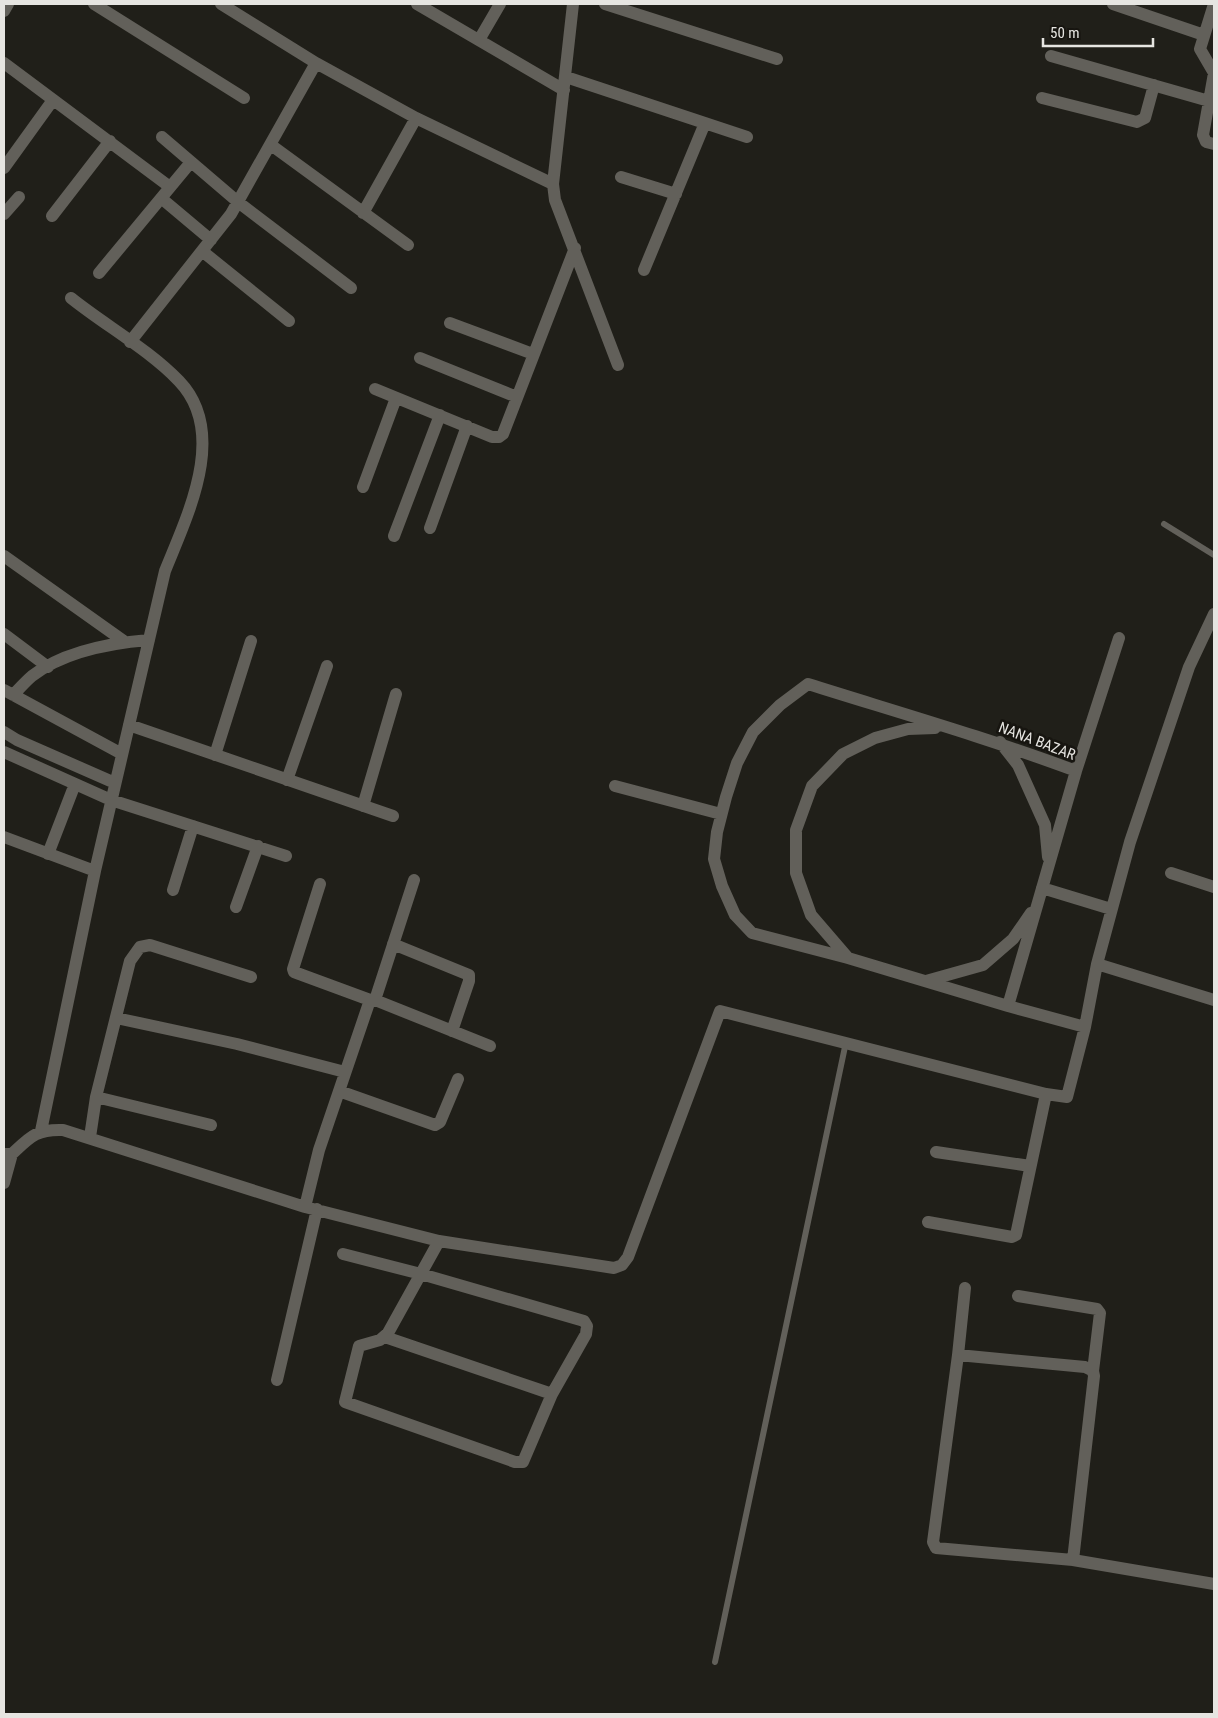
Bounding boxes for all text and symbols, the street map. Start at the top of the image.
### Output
scale bar [1043,15,1153,47]
text: 50 m [1050,24,1080,42]
street label: NANA BAZAR [996,718,1078,764]

